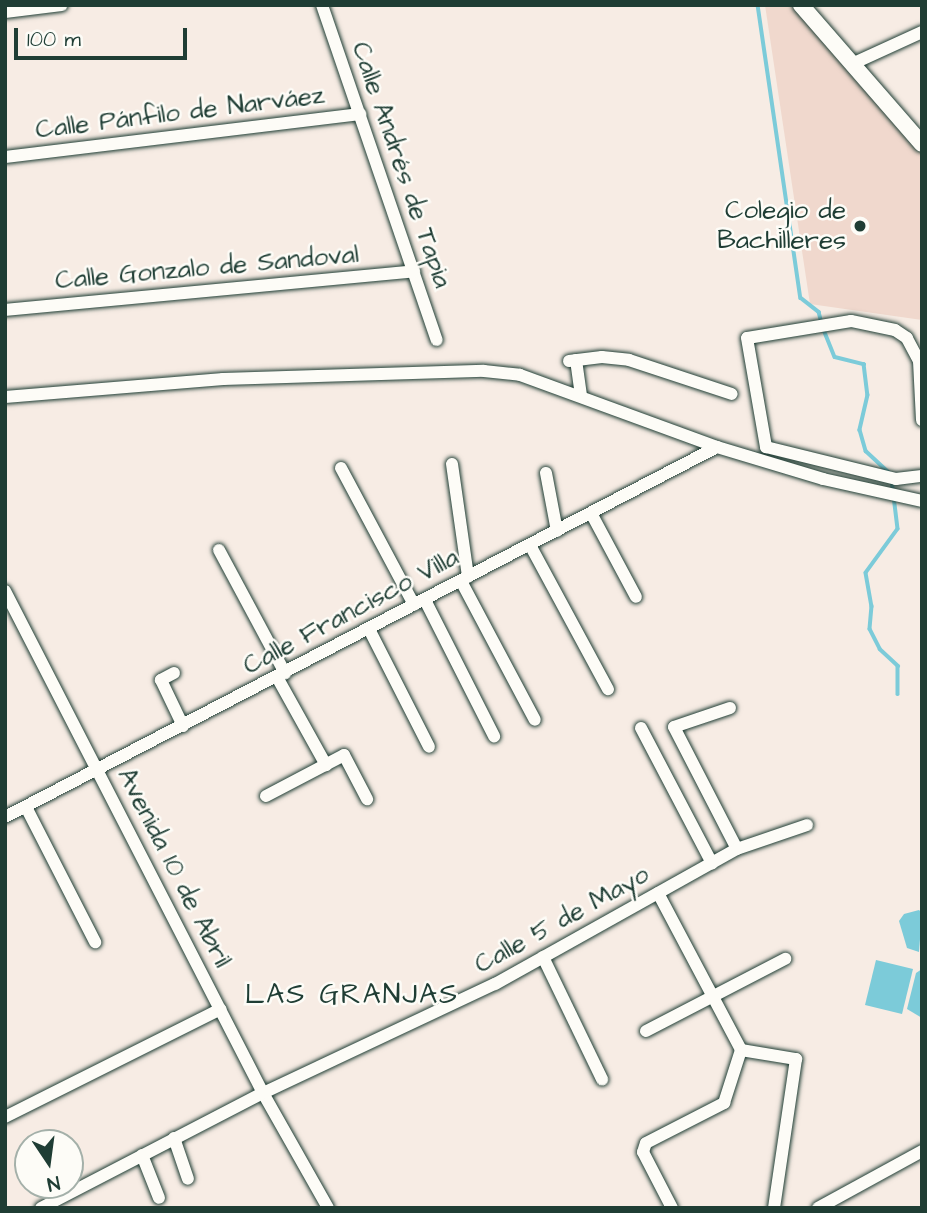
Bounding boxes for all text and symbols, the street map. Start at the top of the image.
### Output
scale bar [18,14,191,58]
text: 100 m [27,25,81,54]
street label: Calle Andrés de Tapia [344,38,458,292]
street label: Calle Pánfilo de Narváez [34,80,326,146]
place label: Colegio de Bachilleres [717,195,846,256]
marker: Colegio de Bachilleres [852,218,868,234]
street label: Calle Gonzalo de Sandoval [54,239,360,297]
street label: Calle Francisco Villa [238,542,464,682]
street label: Avenida 10 de Abril [110,763,238,973]
street label: Calle 5 de Mayo [469,859,655,981]
district label: LAS GRANJAS [246,978,458,1012]
north arrow [14,1129,84,1199]
text: N [45,1169,62,1197]

